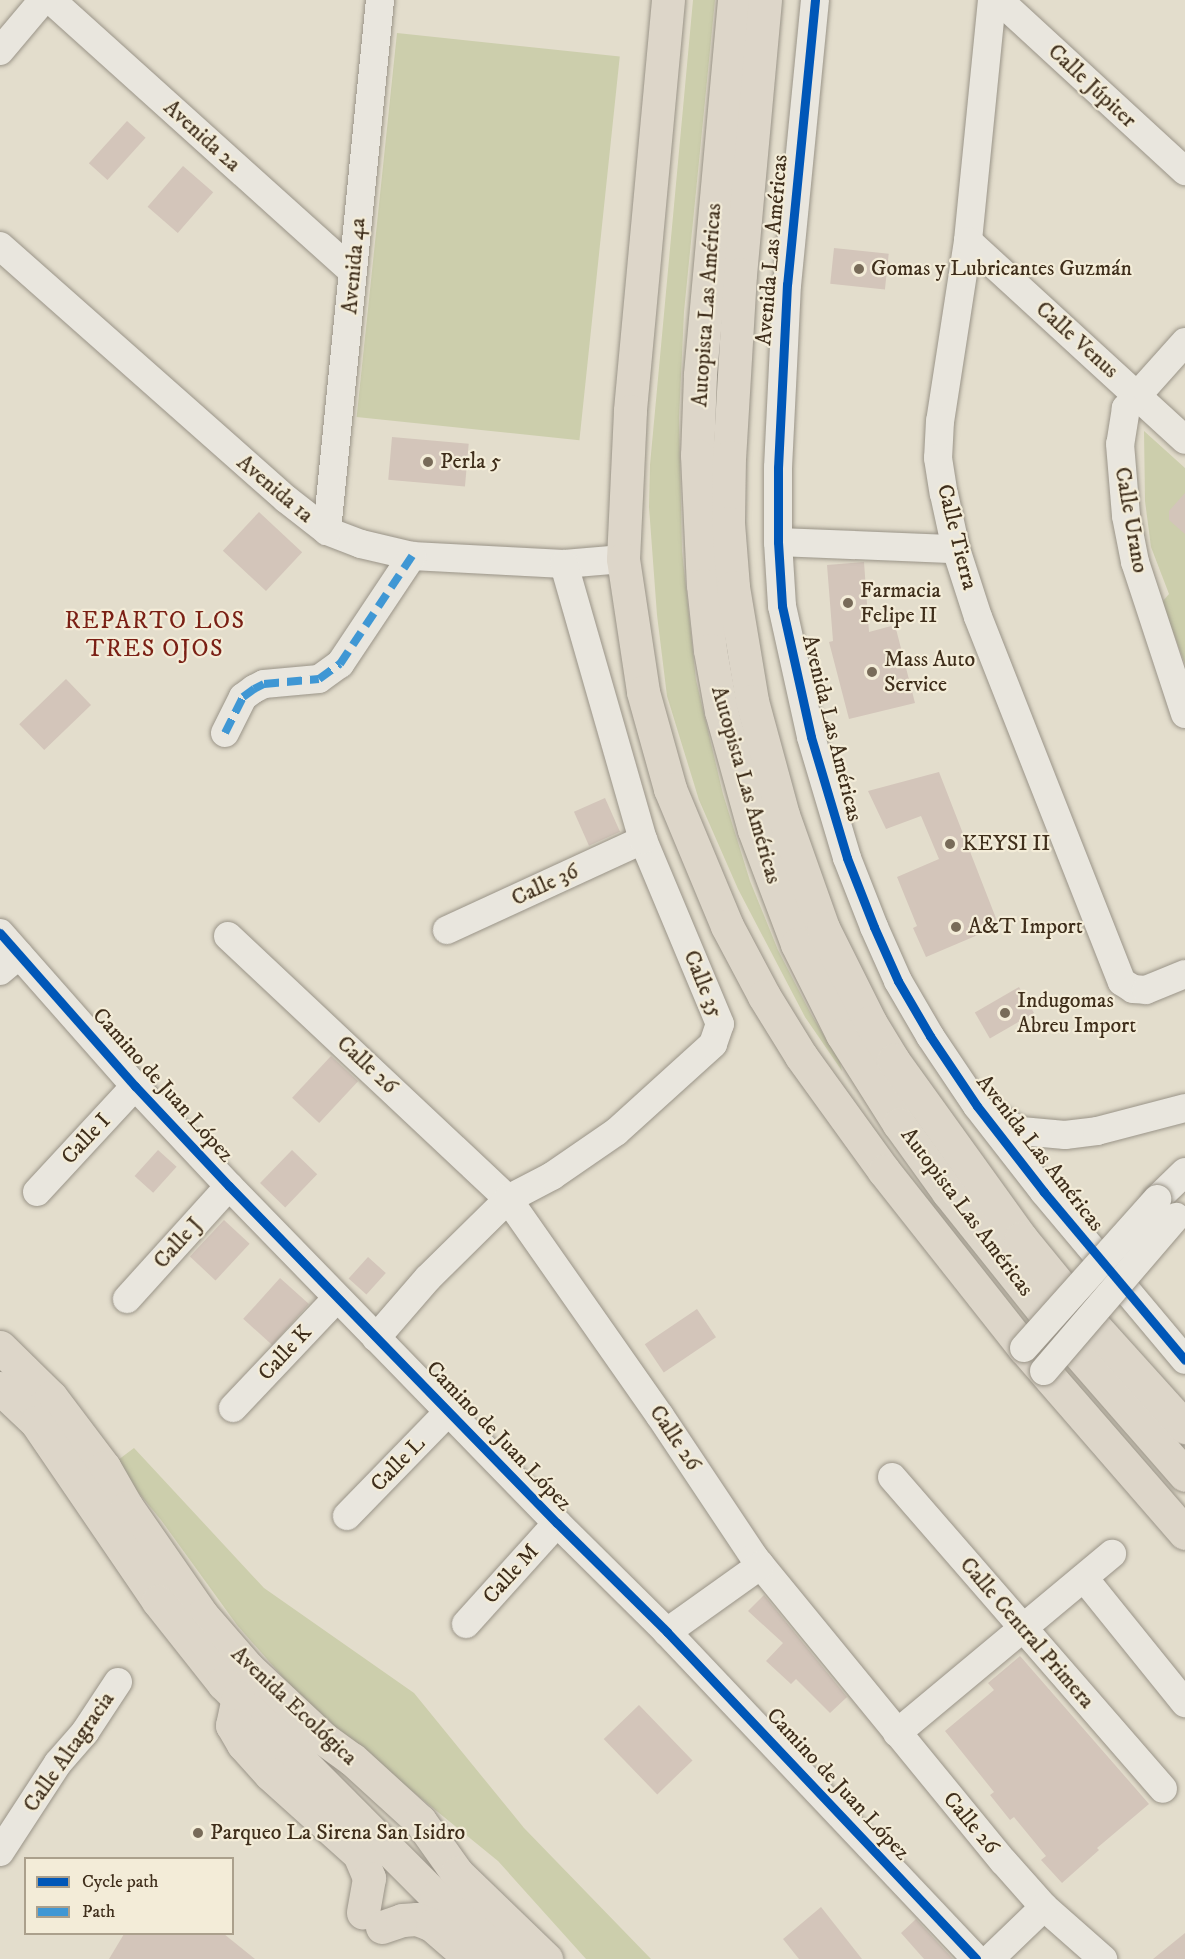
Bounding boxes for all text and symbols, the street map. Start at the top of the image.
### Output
street label: Calle Júpiter [1042,39,1142,133]
street label: Avenida 2a [158,95,246,177]
street label: Avenida Las Américas [751,154,793,346]
street label: Autopista Las Américas [687,202,727,408]
street label: Avenida 4a [337,217,371,315]
place label: Gomas y Lubricantes Guzmán [871,256,1132,282]
marker: Gomas y Lubricantes Guzmán [852,262,866,276]
street label: Calle Venus [1030,296,1124,384]
street label: Avenida 1a [231,449,319,529]
place label: Perla 5 [440,449,501,475]
marker: Perla 5 [421,455,435,469]
street label: Calle Urano [1109,465,1153,575]
street label: Calle Tierra [931,481,983,593]
place label: Farmacia Felipe II [860,577,941,628]
marker: Farmacia Felipe II [841,596,855,610]
district label: REPARTO LOS TRES OJOS [64,608,246,664]
street label: Avenida Las Américas [796,632,868,824]
place label: Mass Auto Service [884,646,975,698]
marker: Mass Auto Service [865,665,879,679]
street label: Autopista Las Américas [705,683,787,887]
place label: KEYSI II [962,831,1050,857]
marker: KEYSI II [943,837,957,851]
street label: Calle 36 [507,858,583,912]
place label: A&T Import [968,914,1083,940]
marker: A&T Import [949,920,963,934]
street label: Calle 35 [678,947,728,1021]
place label: Indugomas Abreu Import [1017,987,1136,1038]
street label: Camino de Juan López [87,1002,239,1168]
marker: Indugomas Abreu Import [998,1006,1012,1020]
street label: Calle 26 [331,1030,403,1100]
street label: Avenida Las Américas [971,1069,1109,1237]
street label: Calle I [56,1108,116,1170]
street label: Autopista Las Américas [895,1122,1039,1302]
street label: Calle J [148,1212,208,1274]
street label: Calle K [253,1320,317,1386]
street label: Camino de Juan López [421,1355,577,1517]
street label: Calle 26 [644,1400,706,1476]
street label: Calle L [365,1431,431,1497]
street label: Calle M [477,1539,545,1609]
street label: Calle Central Primera [954,1552,1100,1714]
street label: Avenida Ecológica [226,1641,362,1771]
street label: Calle Altagracia [18,1687,120,1817]
street label: Camino de Juan López [761,1702,915,1866]
street label: Calle 26 [937,1786,1005,1860]
place label: Parqueo La Sirena San Isidro [210,1820,465,1846]
marker: Parqueo La Sirena San Isidro [191,1826,205,1840]
legend [24,1857,234,1935]
text: Cycle path [82,1871,159,1893]
text: Path [82,1901,115,1923]

